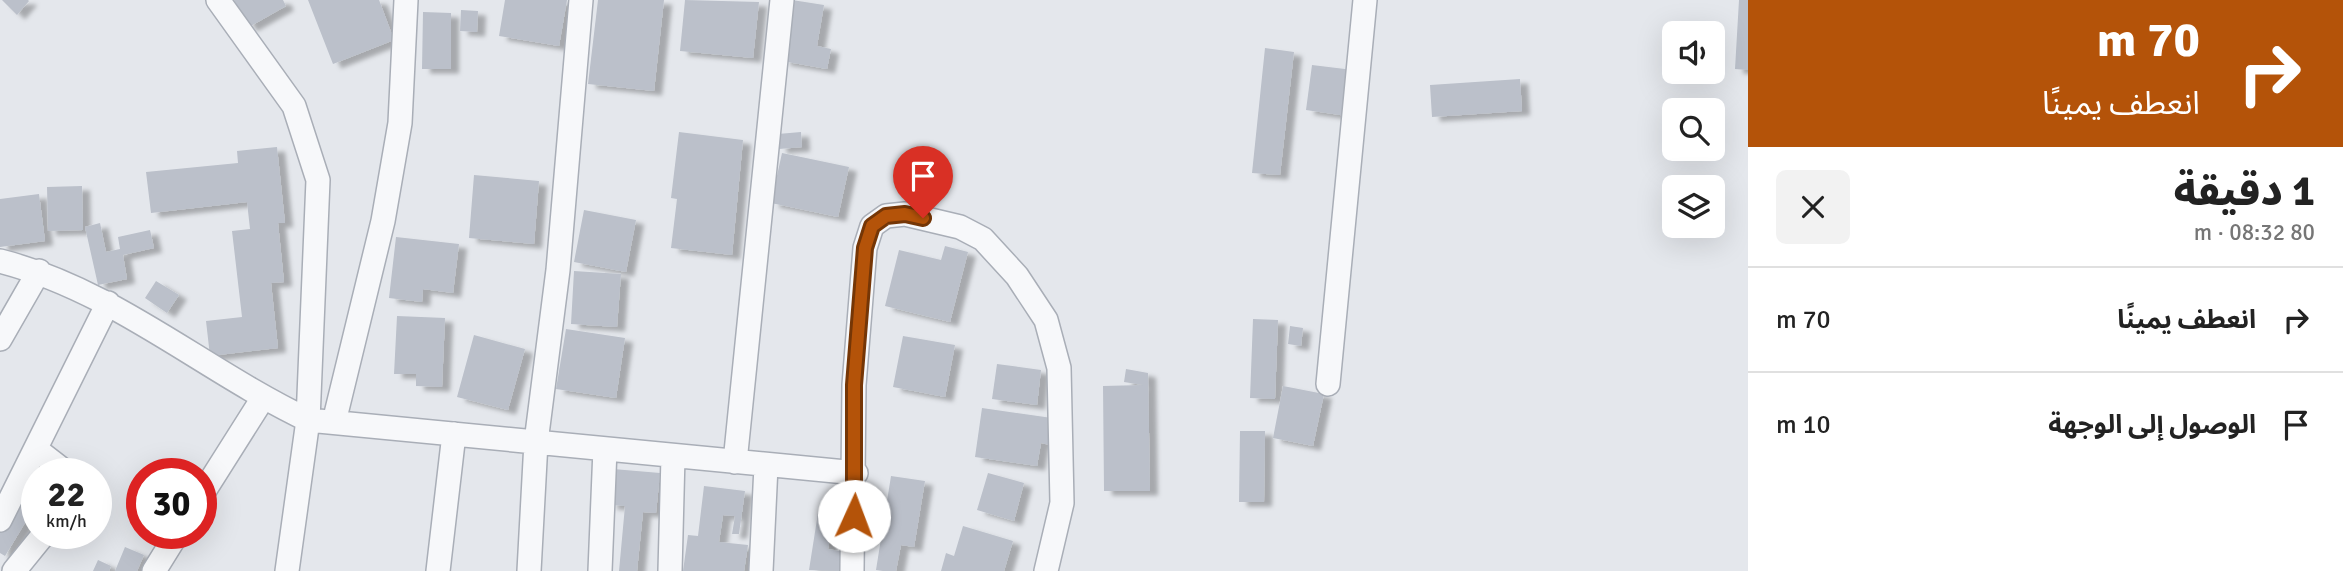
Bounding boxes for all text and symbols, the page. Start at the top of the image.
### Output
text: 70 m [2097,10,2200,70]
map controls [1662,21,1725,238]
button: sound [1662,21,1725,84]
icon: right [2224,28,2315,119]
text: انعطف يمينًا [2042,84,2200,123]
button: search [1662,98,1725,161]
pin [893,146,953,218]
icon: arrive [904,157,942,195]
text: 1 دقيقة [2173,166,2315,217]
button: close [1776,170,1850,244]
button: layers [1662,175,1725,238]
text: 80 m · 08:32 [2194,218,2315,247]
icon: right [2277,301,2315,339]
text: 70 m [1776,304,1831,336]
text: انعطف يمينًا [2117,304,2256,336]
icon: arrive [2277,406,2315,444]
text: 10 m [1776,409,1831,441]
text: الوصول إلى الوجهة [2048,409,2256,441]
speed limit sign: 30 [126,458,217,549]
text: 22 [48,473,85,516]
position arrow [817,479,891,553]
text: km/h [46,510,87,532]

